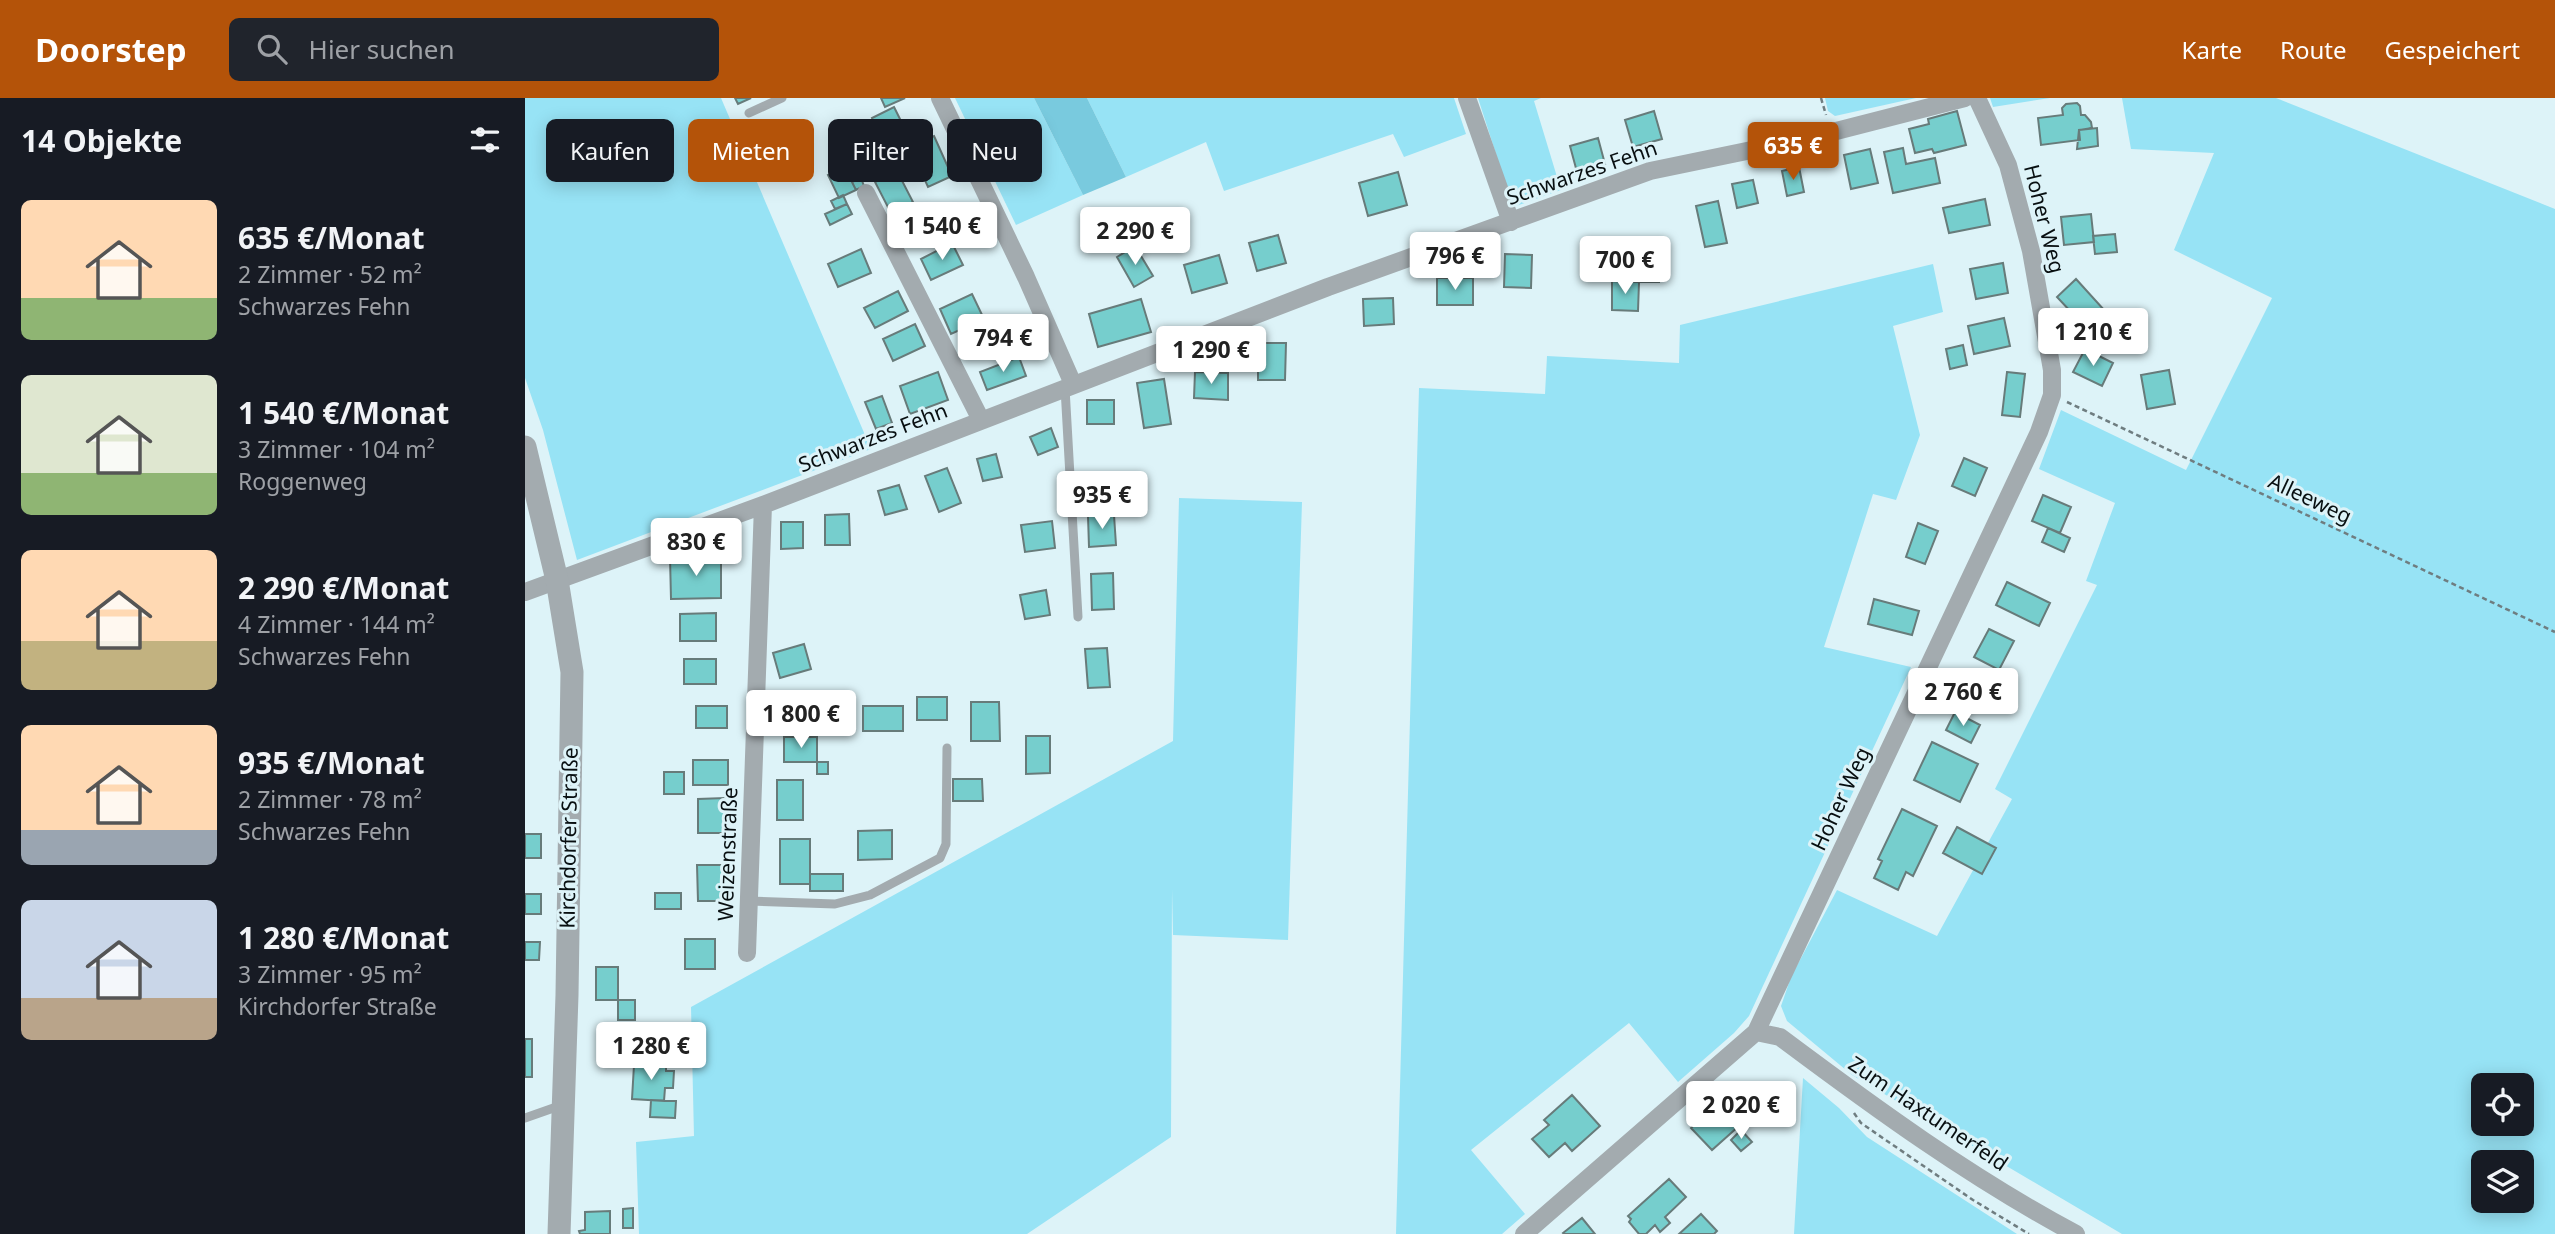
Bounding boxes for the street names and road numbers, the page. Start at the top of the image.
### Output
street label: Schwarzes Fehn [1503,133,1661,211]
street label: Hoher Weg [2018,161,2072,276]
street label: Schwarzes Fehn [794,396,951,478]
street label: Alleeweg [2264,467,2357,530]
street label: Hoher Weg [1804,742,1876,855]
street label: Kirchdorfer Straße [552,747,584,929]
street label: Weizenstraße [711,787,743,921]
street label: Zum Haxtumerfeld [1843,1049,2014,1177]

